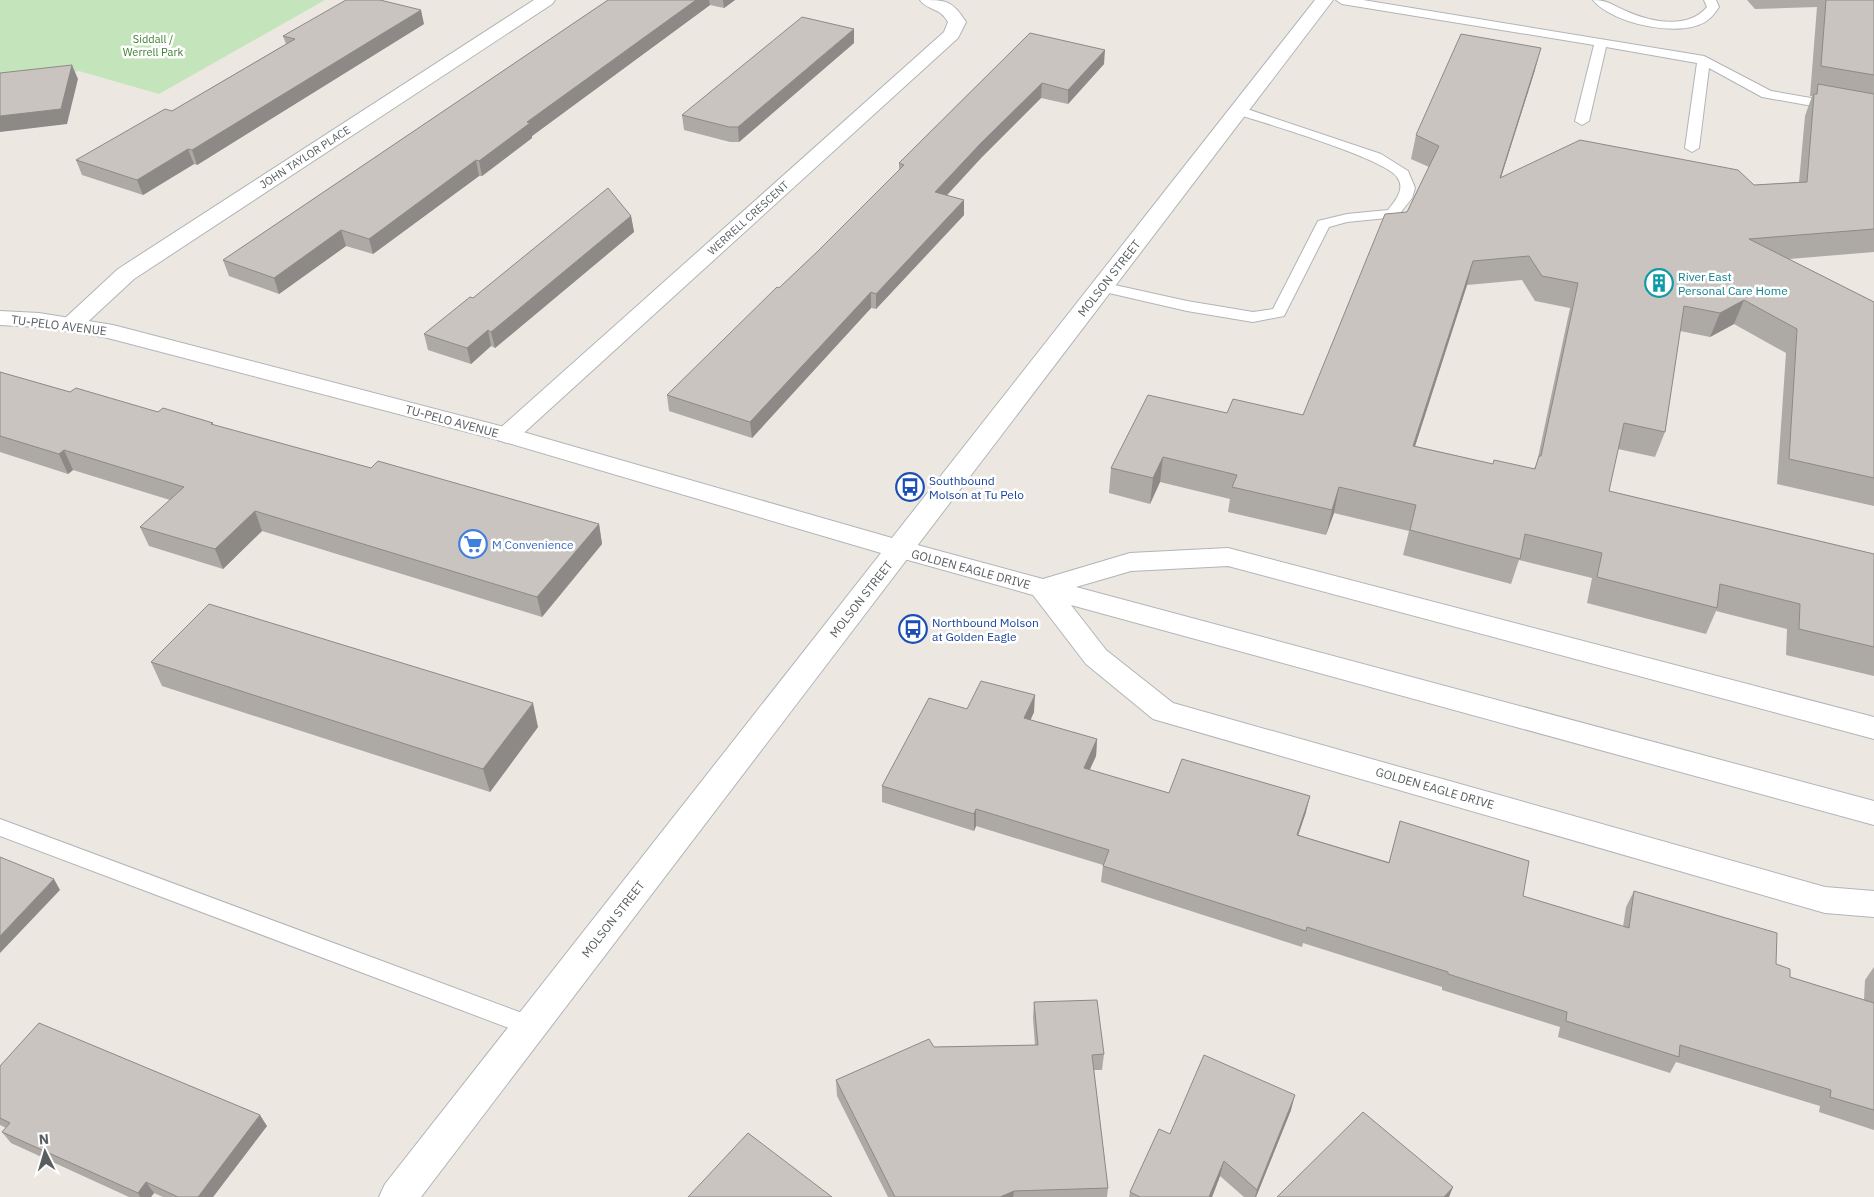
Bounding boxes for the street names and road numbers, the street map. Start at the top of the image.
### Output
street label: JOHN TAYLOR PLACE [257,122,353,192]
street label: WERRELL CRESCENT [705,177,792,258]
street label: MOLSON STREET [1074,237,1144,319]
street label: TU-PELO AVENUE [10,312,108,338]
street label: TU-PELO AVENUE [404,401,500,441]
street label: GOLDEN EAGLE DRIVE [910,546,1032,592]
street label: MOLSON STREET [826,558,896,640]
street label: GOLDEN EAGLE DRIVE [1374,764,1496,812]
street label: MOLSON STREET [578,878,648,960]

